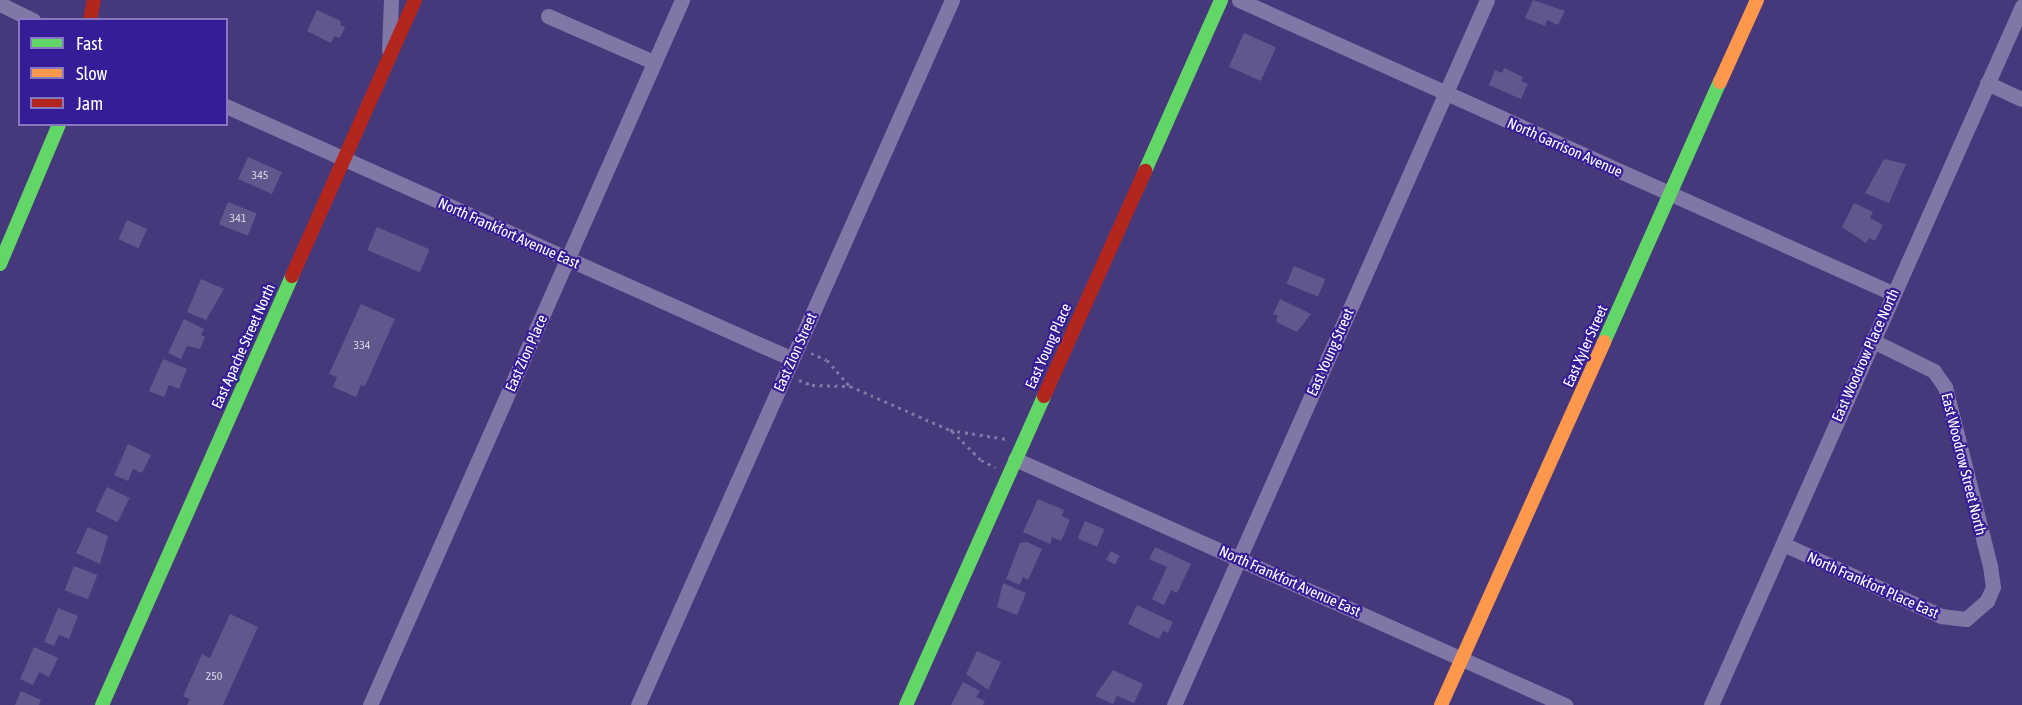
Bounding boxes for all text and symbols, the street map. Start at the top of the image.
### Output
legend [18,18,228,126]
text: Fast [76,33,103,54]
text: Slow [76,63,107,84]
text: Jam [76,93,103,114]
street label: North Garrison Avenue [1505,114,1625,180]
house number: 345 [252,169,268,183]
street label: North Frankfort Avenue East [435,194,583,272]
house number: 341 [230,212,246,226]
street label: East Apache Street North [207,281,279,411]
street label: East Woodrow Place North [1828,286,1902,424]
street label: East Young Place [1021,301,1075,391]
street label: East Xyler Street [1559,302,1611,390]
street label: East Young Street [1303,305,1357,399]
street label: East Zion Street [770,310,820,394]
street label: East Zion Place [501,312,551,394]
house number: 334 [354,339,370,353]
street label: East Woodrow Street North [1938,391,1990,537]
street label: North Frankfort Avenue East [1216,542,1364,620]
street label: North Frankfort Place East [1804,548,1942,622]
house number: 250 [206,670,222,684]

